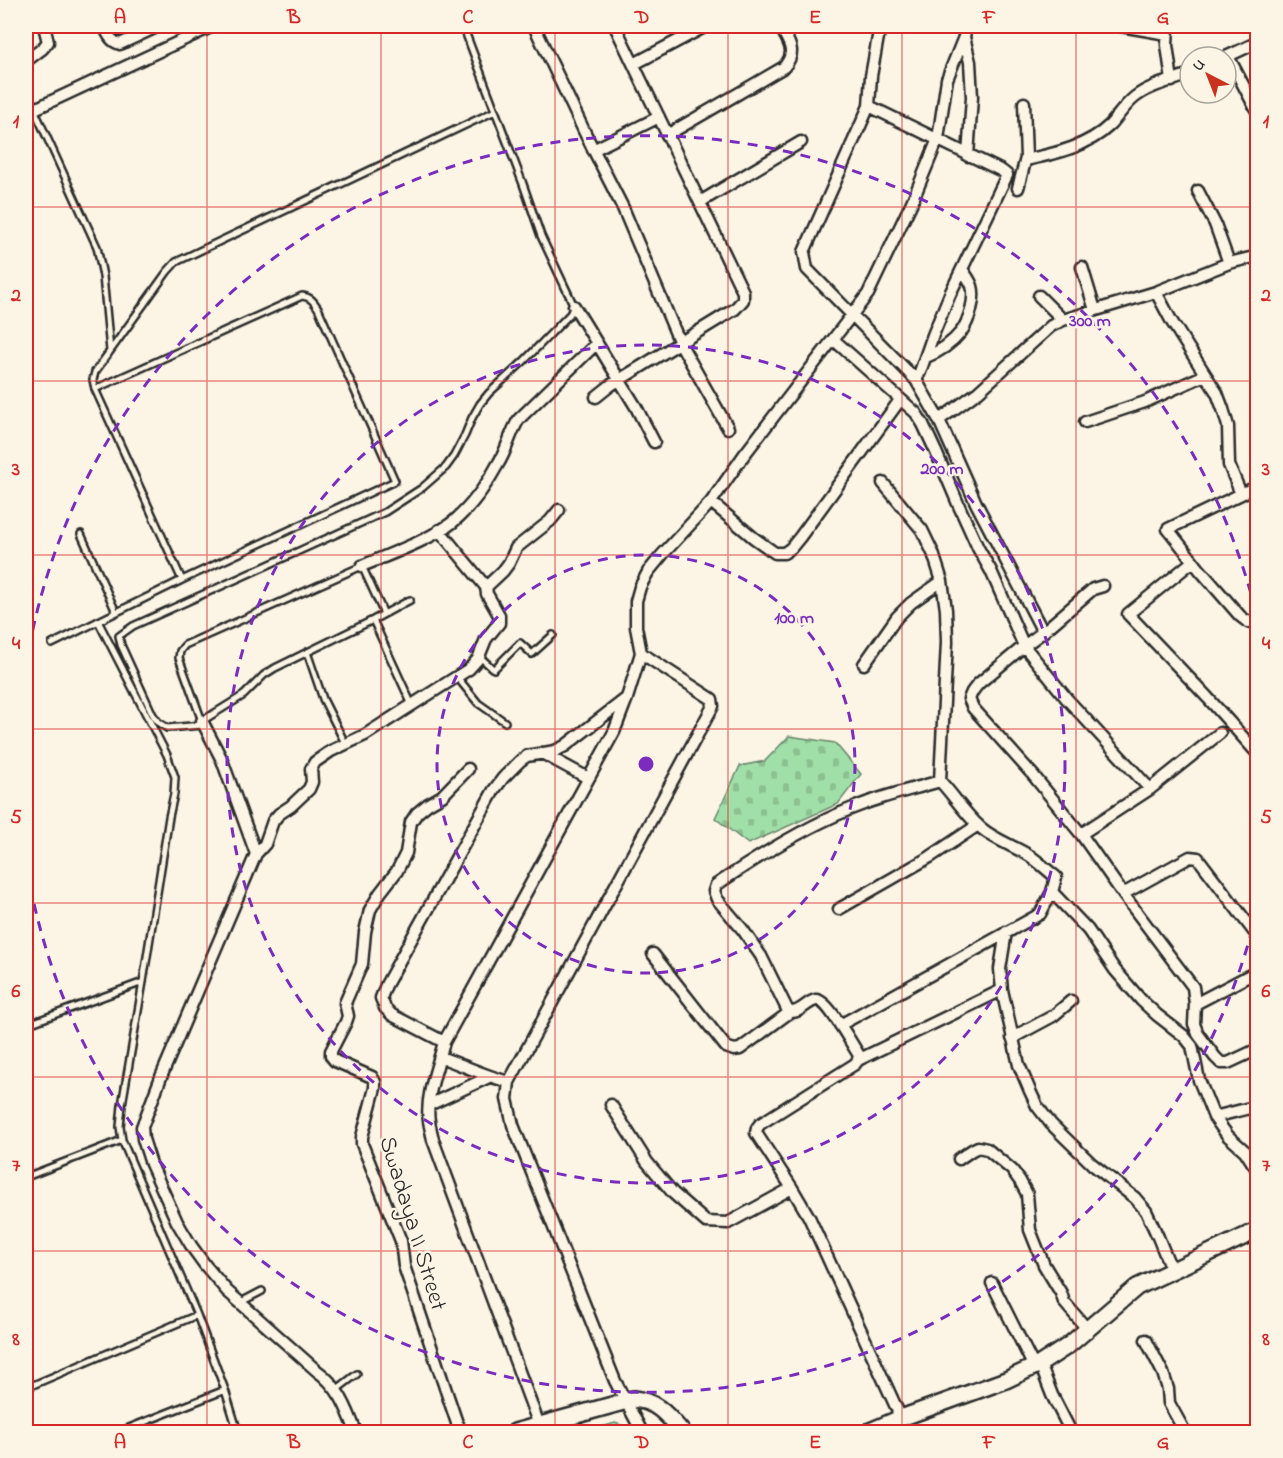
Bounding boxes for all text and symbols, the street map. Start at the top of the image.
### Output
text: A [114,4,126,33]
text: B [286,4,301,33]
text: C [463,4,474,33]
text: D [634,4,649,33]
text: E [809,4,821,33]
text: F [982,4,996,33]
text: G [1157,4,1170,33]
north arrow [1178,45,1238,105]
text: U [1188,53,1211,78]
text: 1 [13,108,20,137]
text: 1 [1263,108,1270,137]
text: 2 [10,282,21,311]
text: 2 [1260,282,1271,311]
text: 300 m [1068,309,1111,335]
text: 3 [11,456,20,485]
text: 3 [1261,456,1270,485]
text: 200 m [920,457,964,483]
text: 100 m [774,606,814,632]
text: 4 [12,630,21,659]
text: 4 [1262,630,1271,659]
centre of rings [636,754,656,774]
text: 5 [10,804,22,833]
text: 5 [1260,804,1272,833]
text: 6 [12,978,21,1007]
text: 6 [1262,978,1271,1007]
street label: Swadaya II Street [368,1132,455,1316]
text: 7 [12,1152,21,1181]
text: 7 [1262,1152,1271,1181]
text: 8 [11,1326,20,1355]
text: 8 [1261,1326,1270,1355]
text: A [114,1429,126,1458]
text: B [286,1429,301,1458]
text: C [463,1429,474,1458]
text: D [634,1429,649,1458]
text: E [809,1429,821,1458]
text: F [982,1429,996,1458]
text: G [1157,1429,1170,1458]

